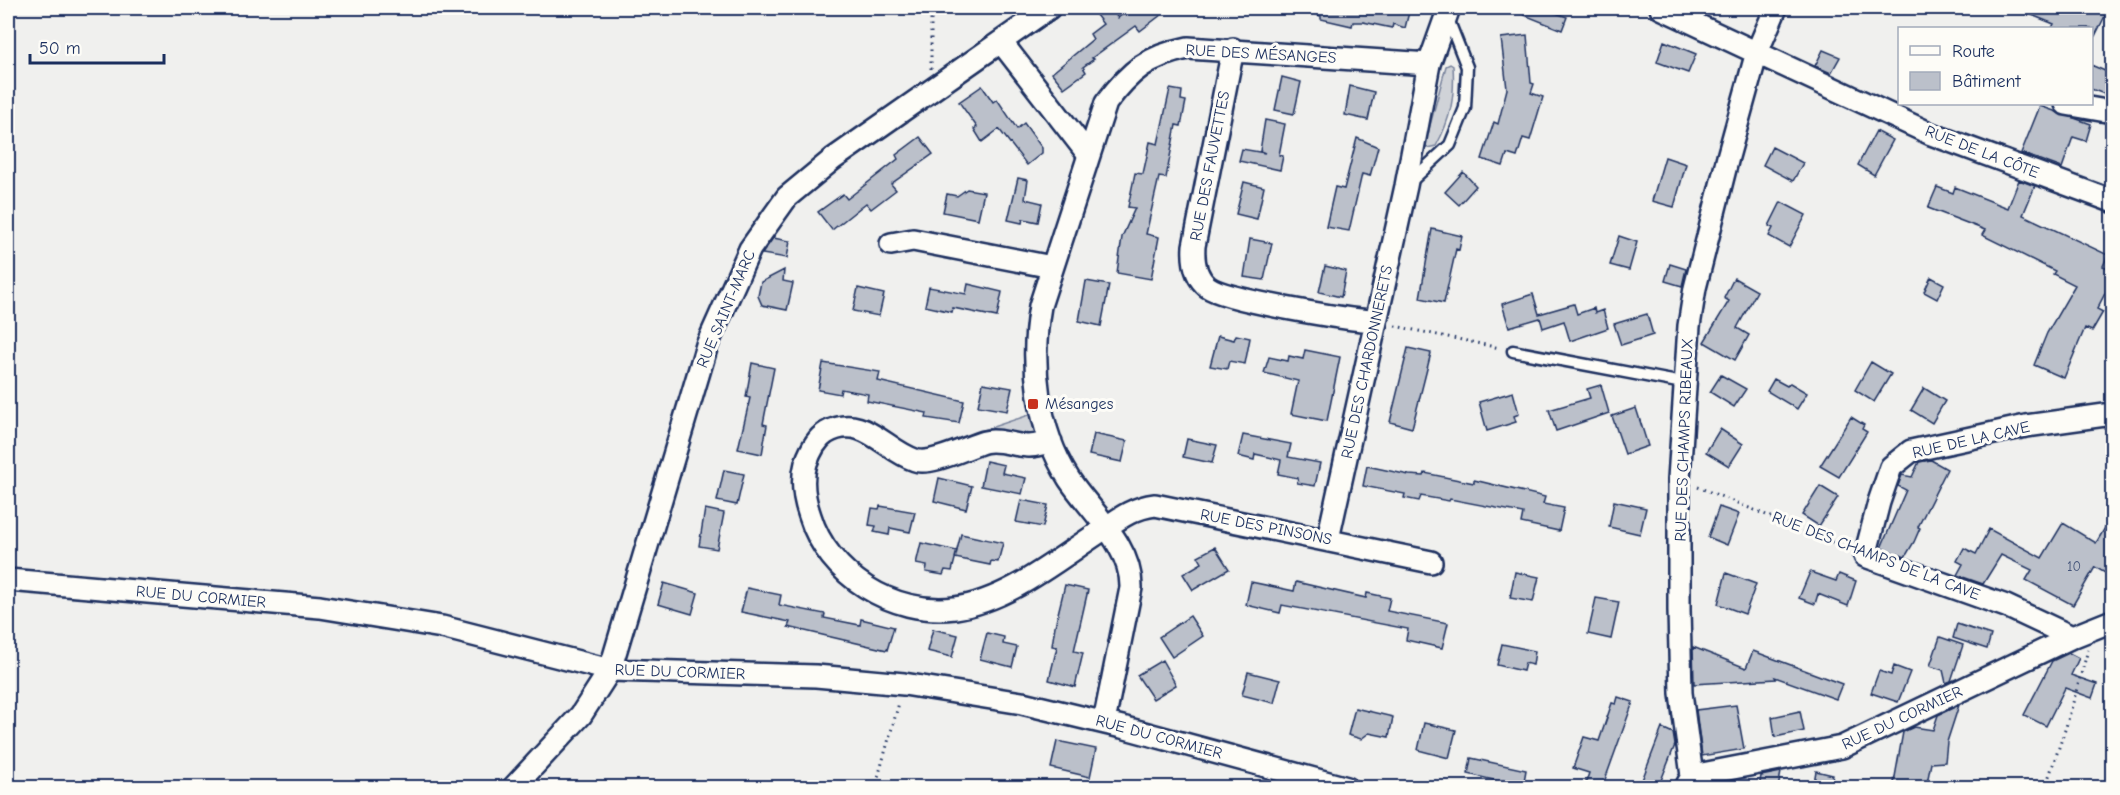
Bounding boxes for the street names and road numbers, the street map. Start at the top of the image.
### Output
street label: RUE DES MÉSANGES [1185,40,1337,67]
street label: RUE DES FAUVETTES [1187,89,1233,243]
street label: RUE DE LA CÔTE [1922,121,2042,182]
street label: RUE SAINT-MARC [693,247,759,371]
street label: RUE DES CHARDONNERETS [1338,264,1396,460]
street label: RUE DES CHAMPS RIBEAUX [1671,338,1697,542]
street label: RUE DE LA CAVE [1911,418,2032,462]
street label: RUE DES PINSONS [1199,505,1334,549]
street label: RUE DES CHAMPS DE LA CAVE [1770,508,1983,604]
street label: RUE DU CORMIER [135,582,267,612]
street label: RUE DU CORMIER [614,661,746,683]
street label: RUE DU CORMIER [1839,682,1965,754]
street label: RUE DU CORMIER [1094,711,1225,763]

